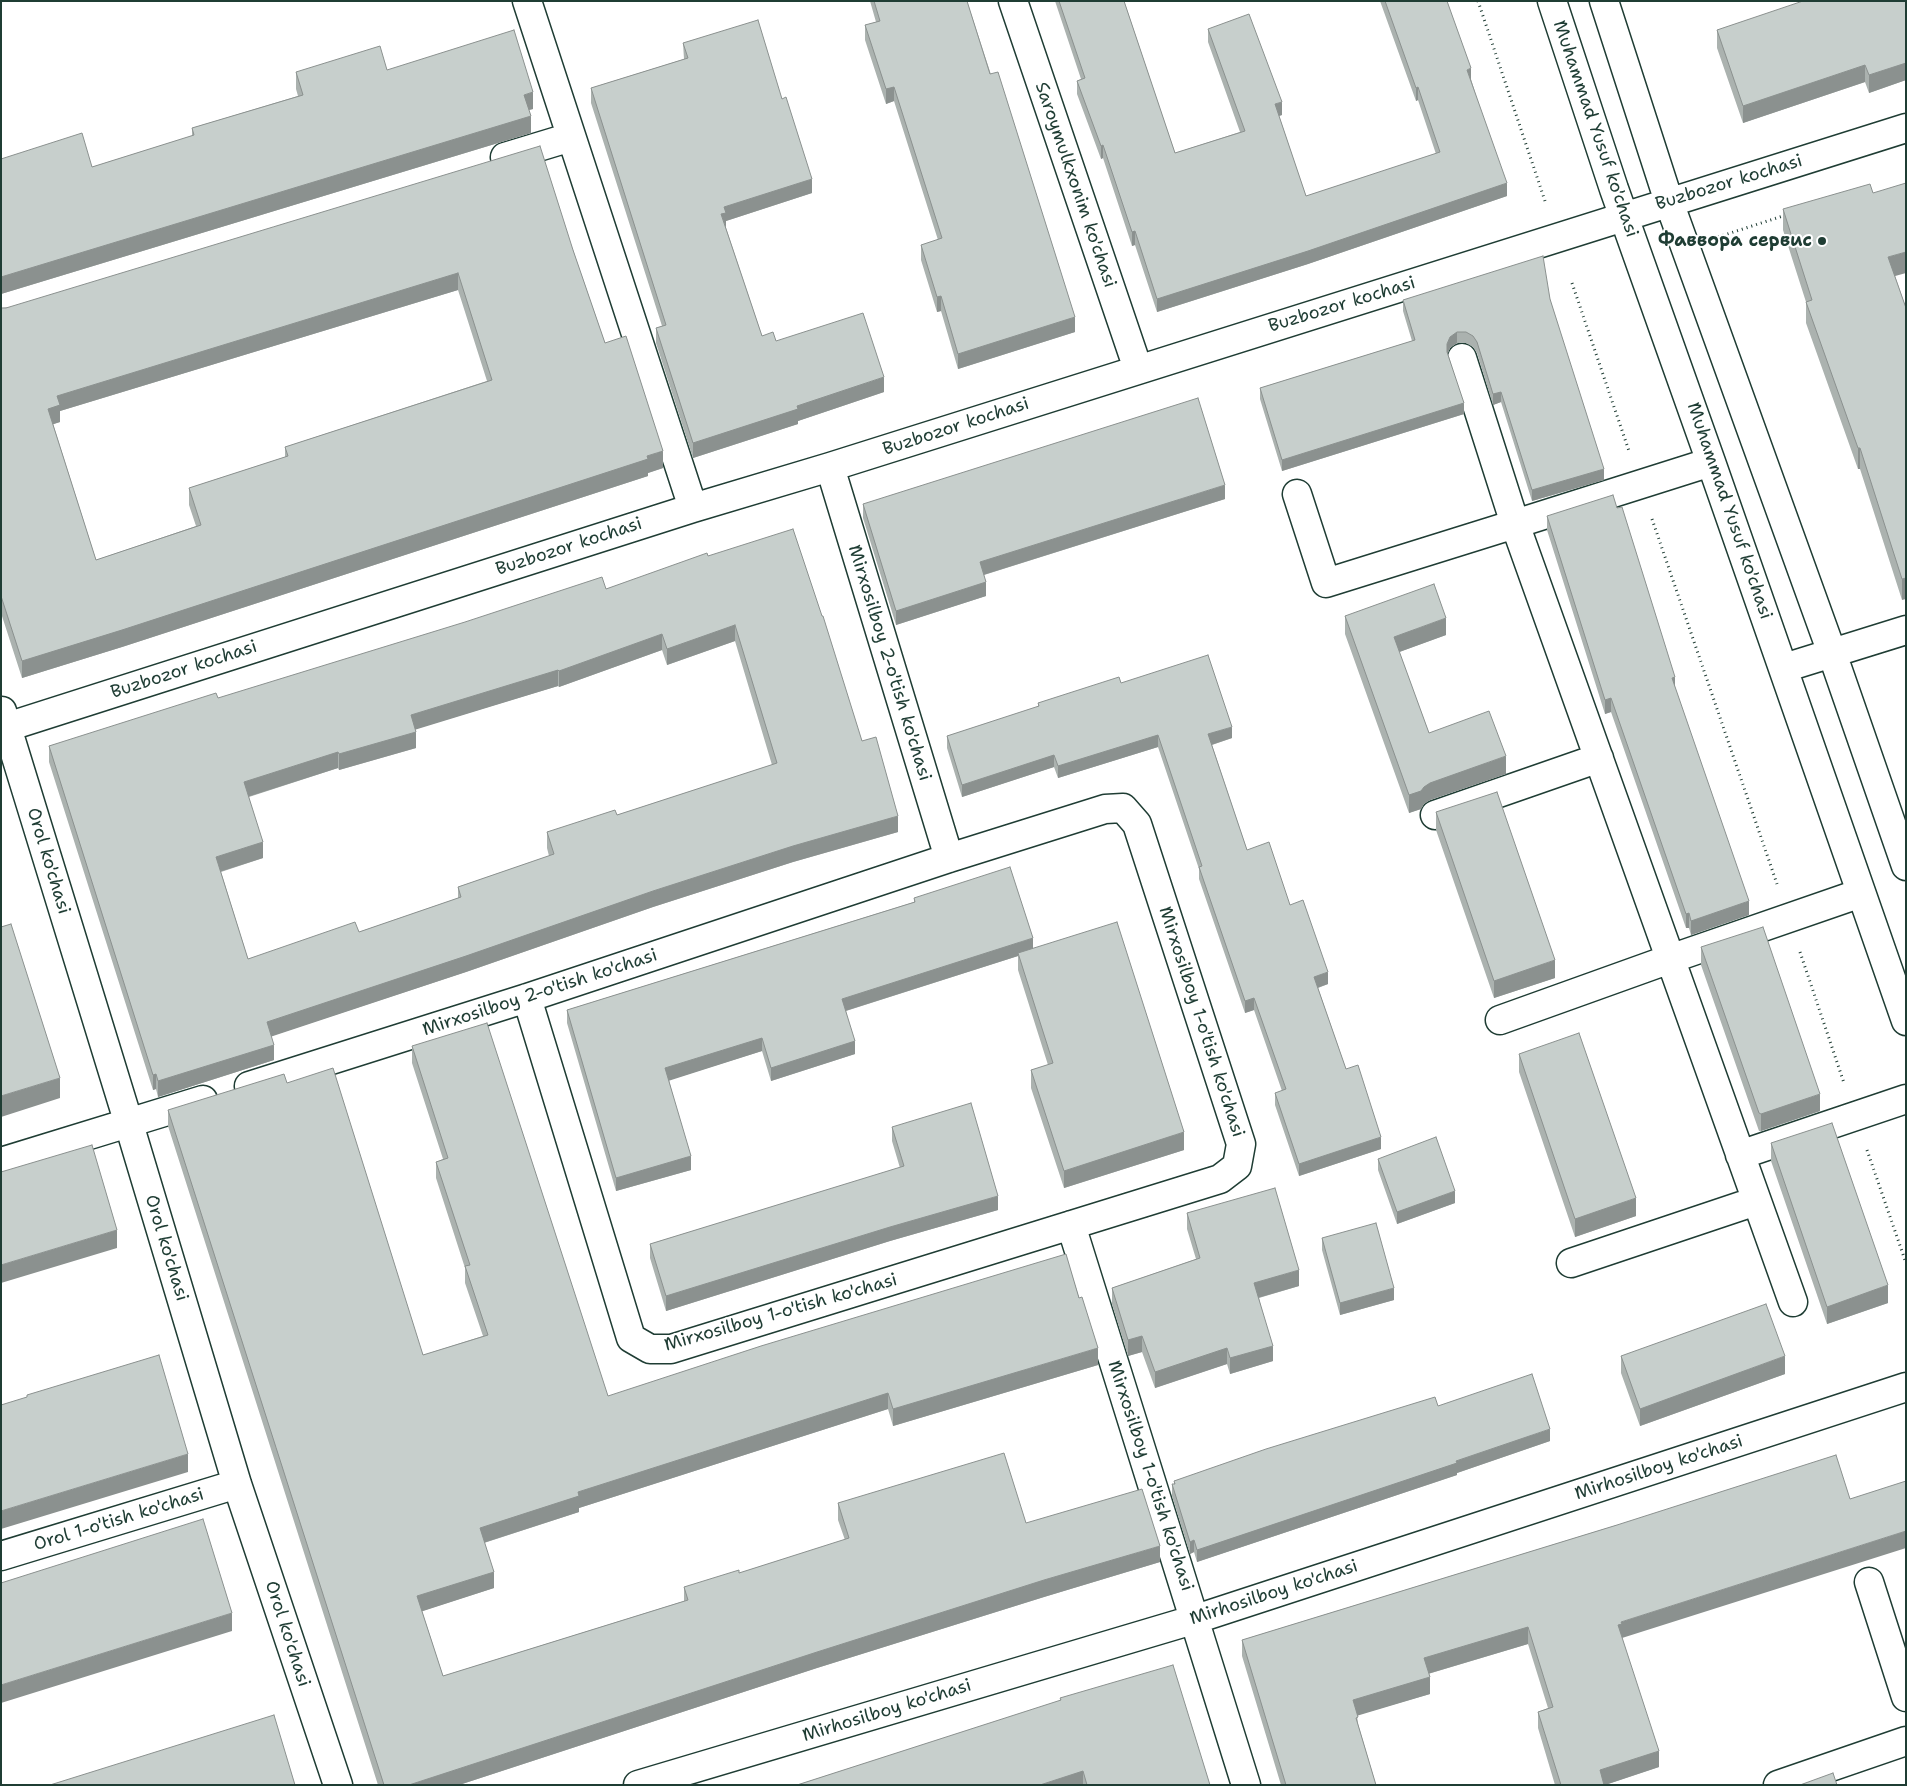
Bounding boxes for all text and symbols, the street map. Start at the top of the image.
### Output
street label: Muhammad Yusuf ko'chasi [1548,18,1642,240]
street label: Saroymulkxonim ko'chasi [1030,79,1120,291]
street label: Buzbozor kochasi [1653,150,1805,216]
place label: Фаввора сервис [1658,230,1812,252]
marker: Фаввора сервис [1816,235,1828,247]
street label: Buzbozor kochasi [1266,272,1418,338]
street label: Buzbozor kochasi [880,393,1032,461]
street label: Muhammad Yusuf ko'chasi [1682,400,1776,622]
street label: Buzbozor kochasi [493,513,645,581]
street label: Mirxosilboy 2-o'tish ko'chasi [843,542,935,784]
street label: Buzbozor kochasi [108,636,260,704]
street label: Orol ko'chasi [22,805,74,917]
street label: Mirxosilboy 1-o'tish ko'chasi [1153,904,1249,1140]
street label: Mirxosilboy 2-o'tish ko'chasi [420,945,660,1041]
street label: Orol ko'chasi [140,1192,192,1304]
street label: Mirxosilboy 1-o'tish ko'chasi [662,1269,900,1357]
street label: Mirxosilboy 1-o'tish ko'chasi [1102,1358,1198,1594]
street label: Mirhosilboy ko'chasi [1572,1431,1746,1505]
street label: Orol 1-o'tish ko'chasi [31,1484,207,1556]
street label: Mirhosilboy ko'chasi [1187,1556,1361,1630]
street label: Orol ko'chasi [260,1578,314,1690]
street label: Mirhosilboy ko'chasi [800,1675,974,1747]

